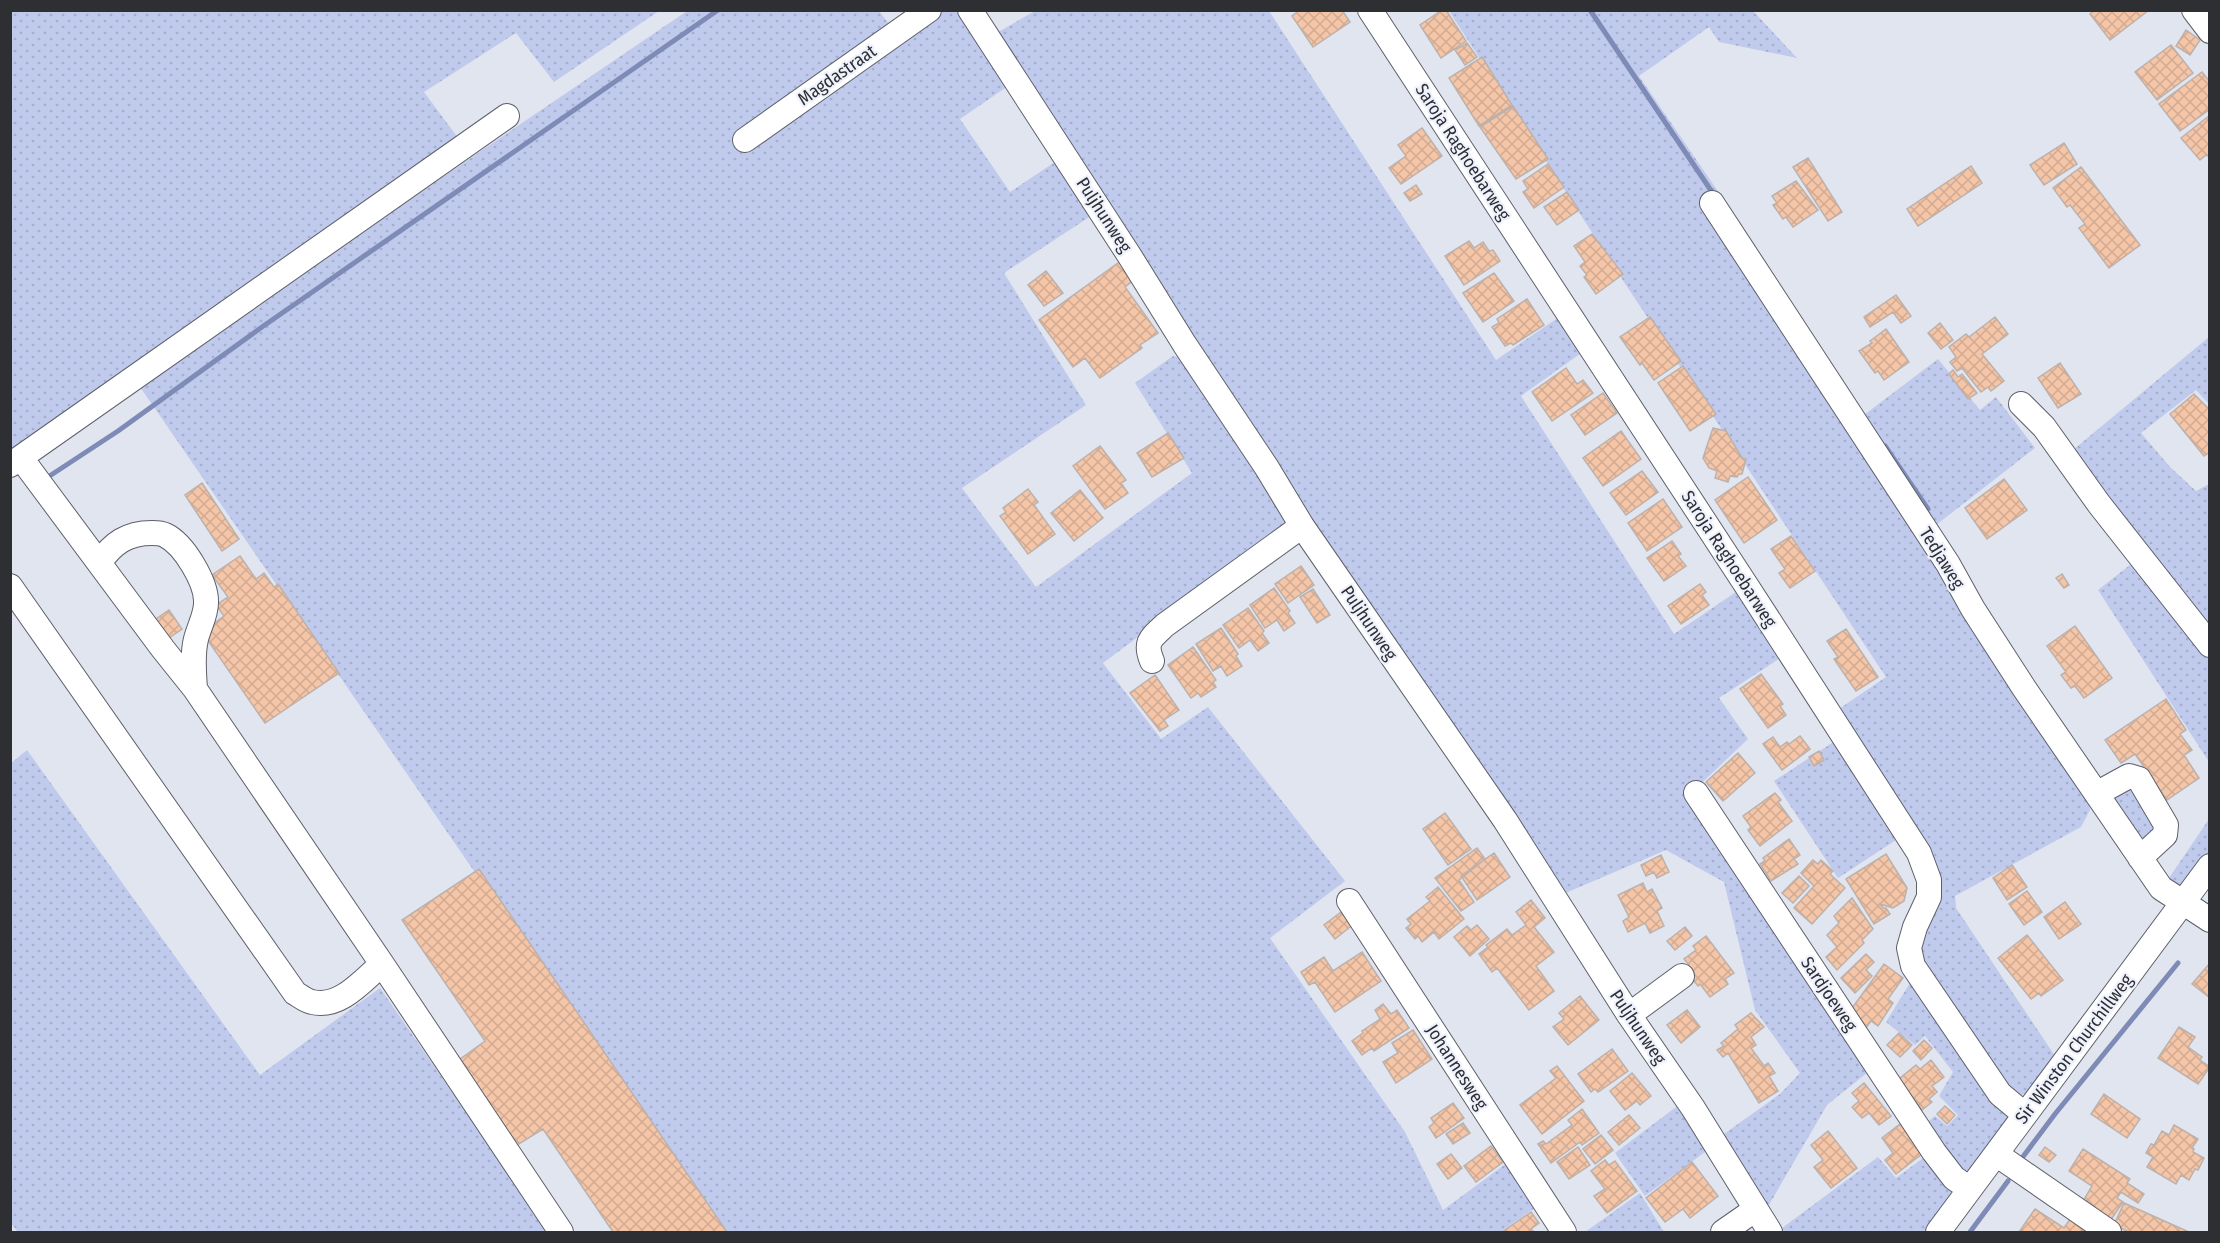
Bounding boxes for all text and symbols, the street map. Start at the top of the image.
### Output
street label: Magdastraat [794,40,881,110]
street label: Saroja Raghoebarweg [1411,79,1516,225]
street label: Puljhunweg [1072,173,1137,257]
street label: Saroja Raghoebarweg [1677,486,1782,632]
street label: Tedjaweg [1915,523,1970,593]
street label: Puljhunweg [1336,582,1402,665]
street label: Sardjoeweg [1796,953,1862,1036]
street label: Sir Winston Churchillweg [2010,969,2138,1128]
street label: Puljhunweg [1605,986,1671,1069]
street label: Johannesweg [1421,1020,1493,1114]

